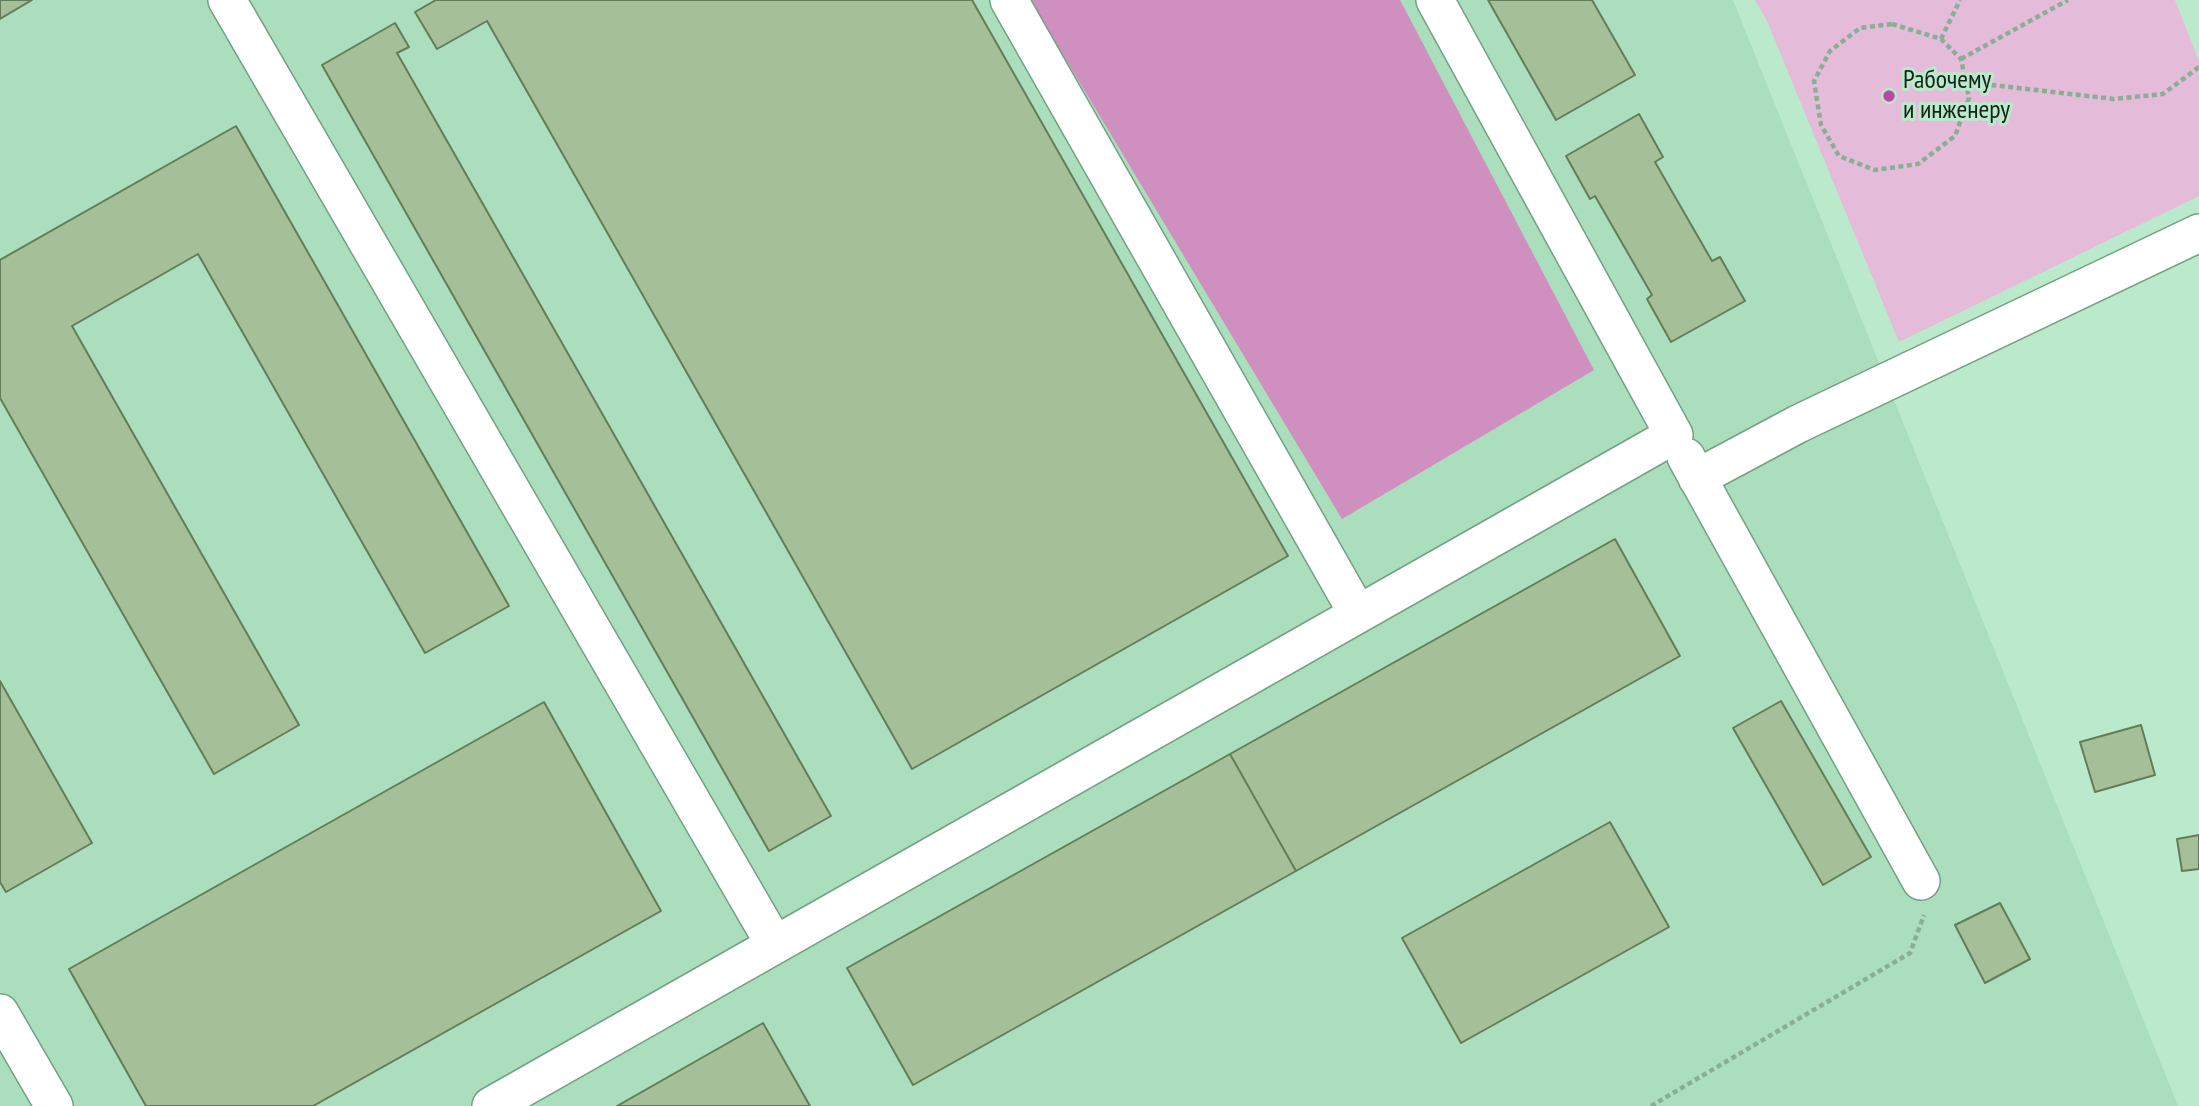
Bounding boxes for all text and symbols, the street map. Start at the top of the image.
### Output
place label: Рабочему и инженеру [1903,65,2010,126]
marker: Рабочему и инженеру [1881,88,1897,104]

